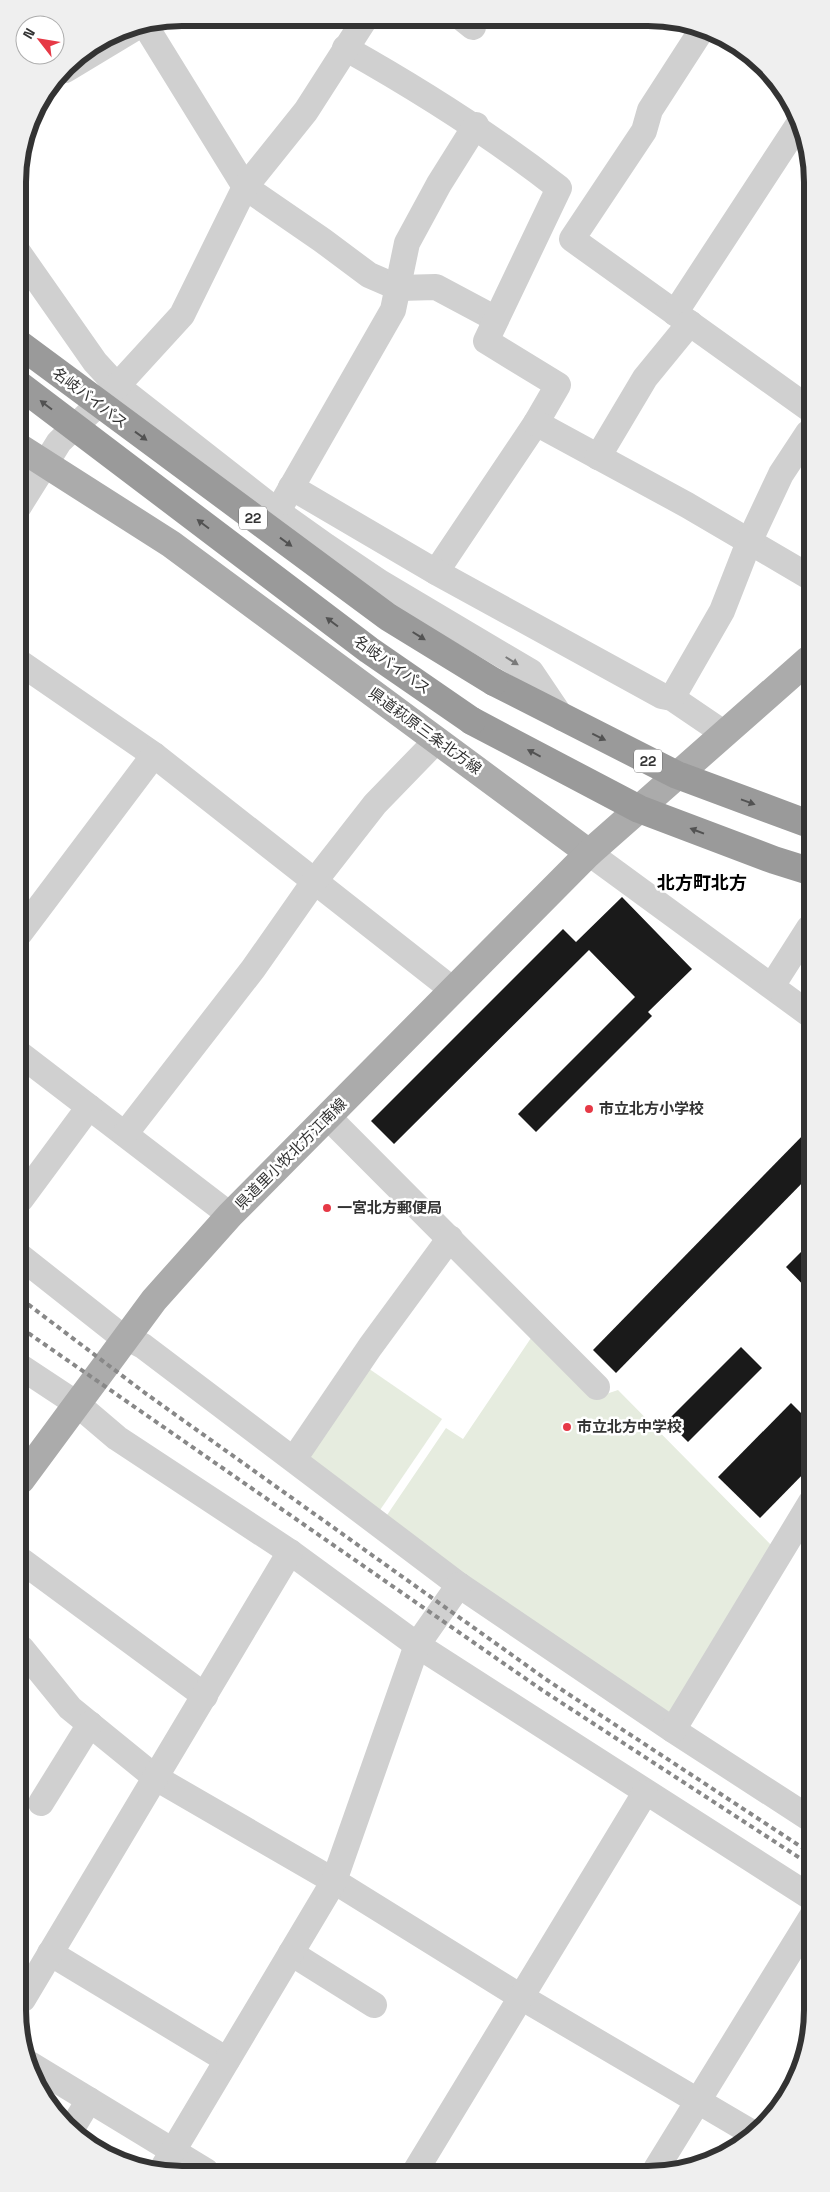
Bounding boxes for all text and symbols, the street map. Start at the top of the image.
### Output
north arrow [15,15,65,65]
text: N [19,25,39,42]
street label: 名岐バイパス [49,363,132,432]
one-way arrow [40,399,53,410]
one-way arrow [134,431,148,441]
road number: 22 [239,506,267,530]
one-way arrow [196,519,210,529]
one-way arrow [279,537,292,548]
one-way arrow [325,617,339,627]
street label: 名岐バイパス [350,631,434,698]
one-way arrow [412,631,426,641]
one-way arrow [506,656,519,665]
street label: 県道萩原三条北方線 [365,683,485,778]
one-way arrow [592,733,606,741]
one-way arrow [526,749,541,757]
road number: 22 [634,749,662,772]
one-way arrow [741,798,756,806]
one-way arrow [689,827,704,835]
district label: 北方町北方 [657,871,747,894]
street label: 県道里小牧北方江南線 [231,1094,350,1213]
place label: 市立北方小学校 [599,1099,704,1118]
marker: 市立北方小学校 [583,1103,595,1115]
place label: 一宮北方郵便局 [337,1198,442,1217]
marker: 一宮北方郵便局 [321,1202,333,1214]
place label: 市立北方中学校 [577,1417,682,1436]
marker: 市立北方中学校 [561,1421,573,1433]

